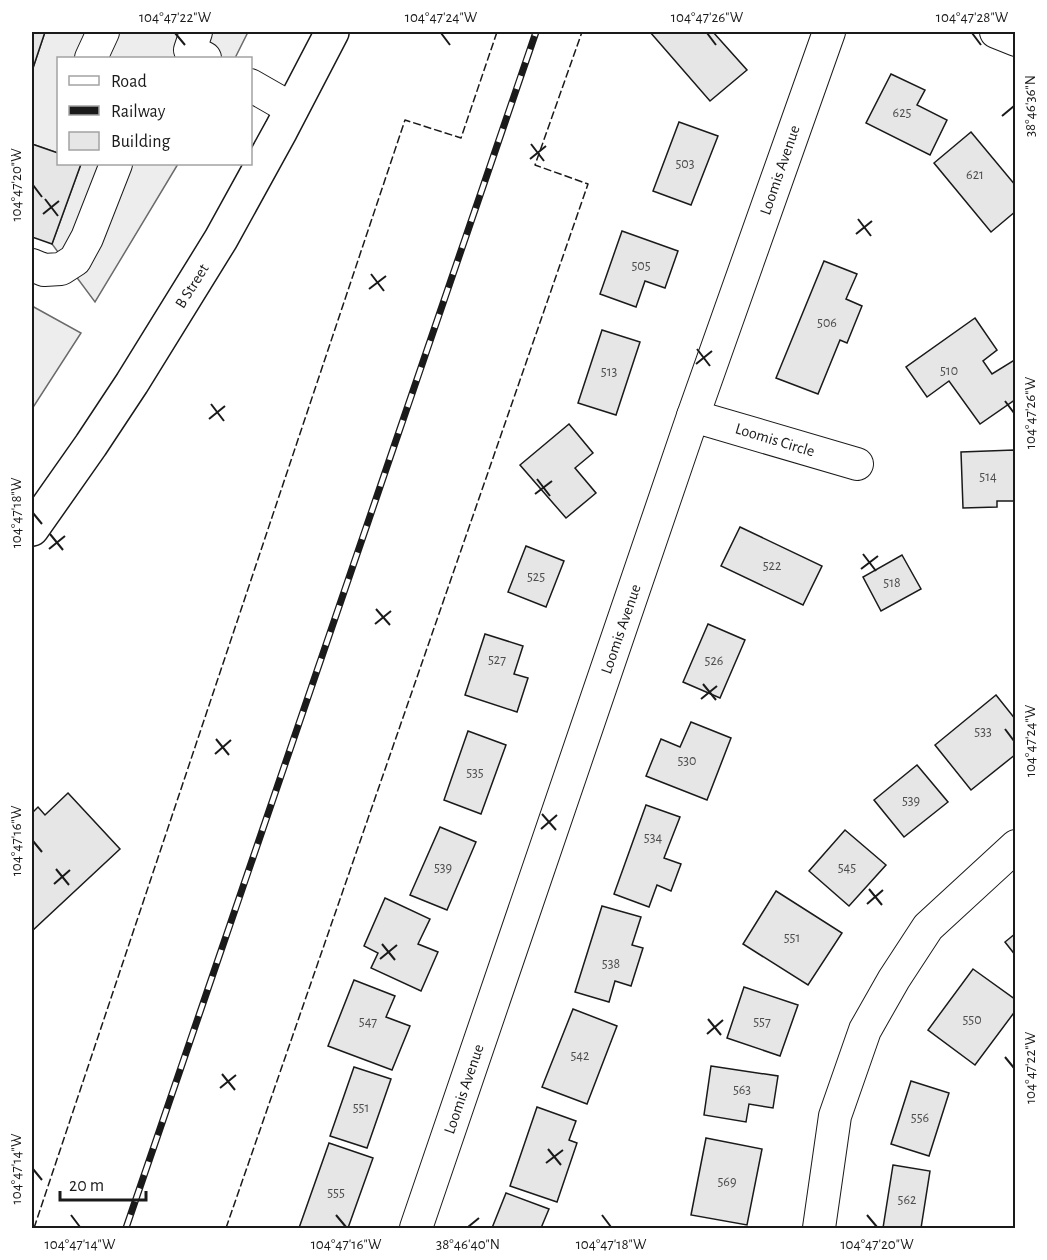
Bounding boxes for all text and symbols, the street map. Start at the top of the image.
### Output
text: 104°47'22"W [139,10,212,25]
text: 104°47'24"W [405,10,478,25]
text: 104°47'26"W [671,10,744,25]
text: 104°47'28"W [936,10,1009,25]
legend [57,57,252,165]
text: Road [111,73,147,91]
text: 38°46'36"N [1023,75,1038,137]
text: Railway [111,103,166,121]
house number: 625 [893,106,912,120]
street label: Loomis Avenue [757,123,803,217]
text: Building [111,133,171,151]
text: 104°47'20"W [9,148,24,222]
house number: 503 [675,157,695,171]
house number: 621 [966,168,984,182]
house number: 505 [631,259,651,273]
street label: B Street [172,261,212,311]
house number: 506 [817,316,837,330]
house number: 510 [940,364,958,378]
house number: 513 [601,365,617,379]
text: 104°47'26"W [1023,376,1038,449]
street label: Loomis Circle [733,420,817,460]
house number: 514 [979,470,997,484]
text: 104°47'18"W [9,477,24,548]
house number: 522 [763,559,781,573]
house number: 525 [527,570,545,584]
house number: 518 [883,576,901,590]
street label: Loomis Avenue [598,582,644,676]
house number: 527 [488,653,506,667]
house number: 526 [705,654,723,668]
text: 104°47'24"W [1023,704,1038,777]
house number: 533 [974,725,992,739]
house number: 530 [677,754,697,768]
house number: 535 [466,766,484,780]
house number: 539 [902,794,920,808]
text: 104°47'16"W [9,805,24,876]
house number: 534 [644,831,662,845]
house number: 539 [434,861,452,875]
house number: 545 [838,861,856,875]
house number: 551 [784,931,800,945]
house number: 538 [602,957,620,971]
house number: 550 [962,1013,982,1027]
house number: 547 [359,1015,377,1029]
house number: 557 [753,1015,771,1029]
text: 104°47'22"W [1023,1031,1038,1104]
street label: Loomis Avenue [441,1042,487,1136]
house number: 542 [571,1049,589,1063]
house number: 563 [733,1083,751,1097]
house number: 551 [353,1101,369,1115]
house number: 556 [911,1111,929,1125]
text: 104°47'14"W [9,1133,24,1204]
scale bar [60,1164,146,1202]
house number: 569 [717,1175,737,1189]
text: 20 m [69,1177,104,1195]
house number: 555 [327,1186,345,1200]
house number: 562 [898,1193,916,1207]
text: 104°47'14"W [45,1237,116,1252]
text: 104°47'16"W [311,1237,382,1252]
text: 38°46'40"N [436,1237,500,1252]
text: 104°47'18"W [576,1237,647,1252]
text: 104°47'20"W [840,1237,914,1252]

